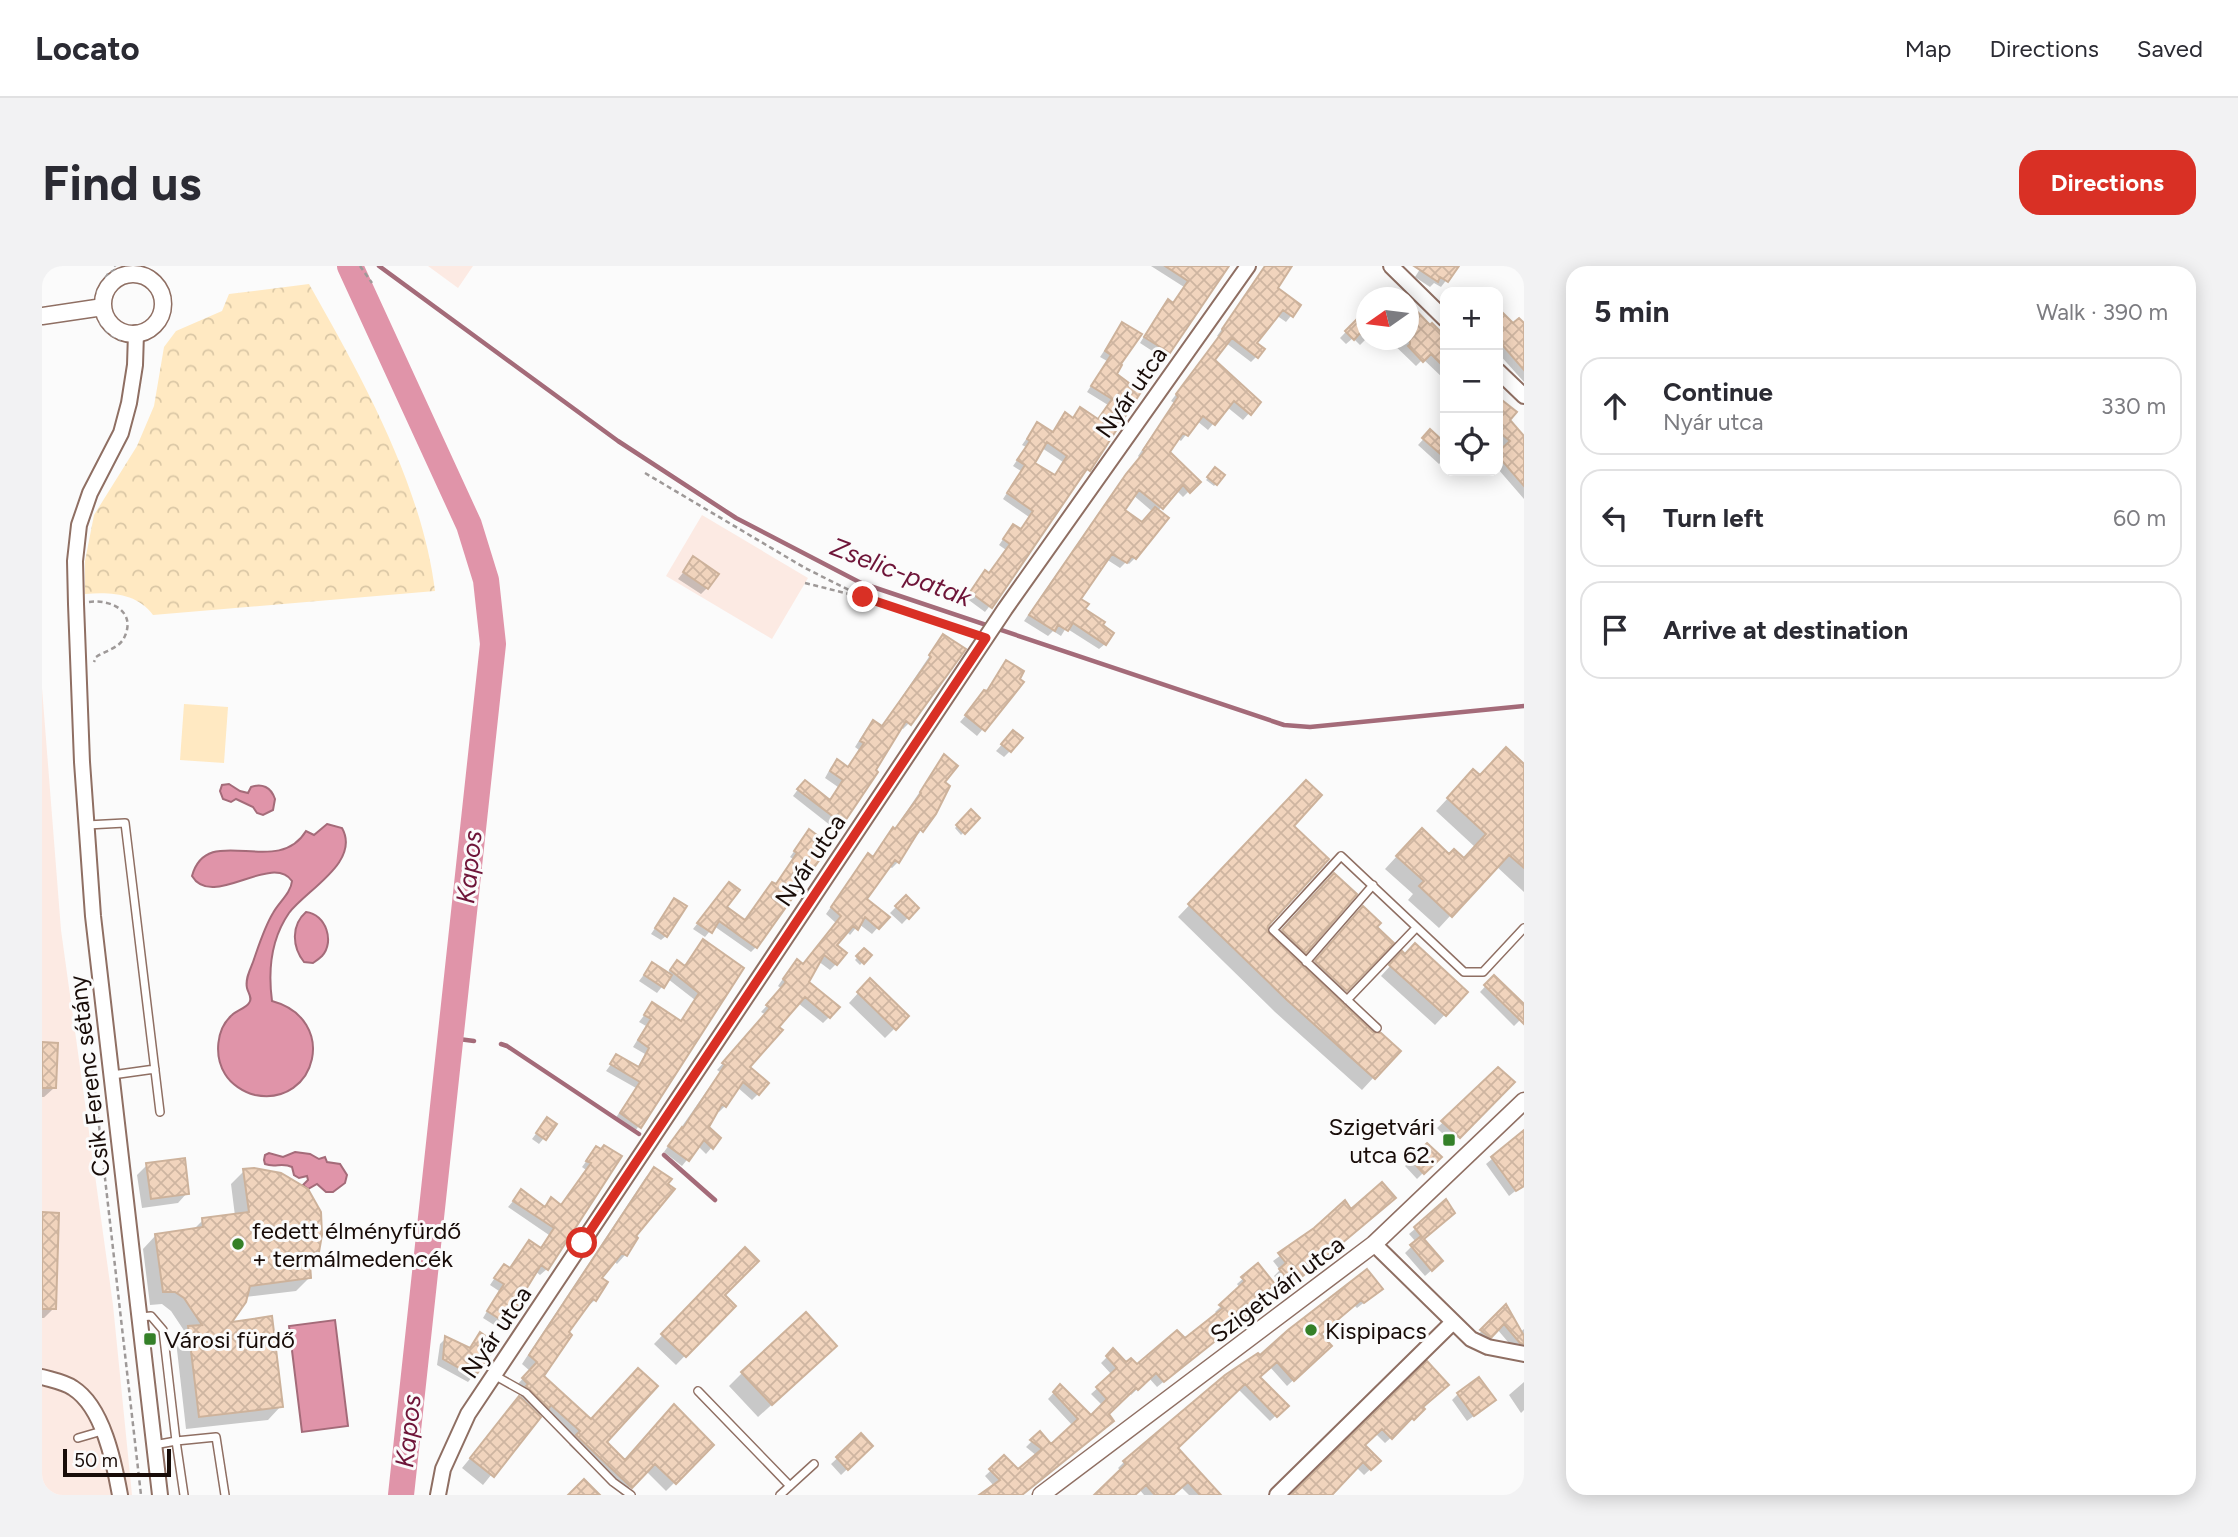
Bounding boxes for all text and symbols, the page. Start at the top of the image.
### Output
text: Locato [35,29,140,68]
text: Map [1905,34,1951,63]
text: Directions [1989,34,2099,63]
text: Saved [2137,34,2203,63]
button: Directions [2019,150,2196,215]
text: Find us [42,153,201,212]
north arrow [1356,287,1419,350]
map controls [1440,287,1503,476]
button: + [1440,287,1503,350]
text: 5 min [1594,293,1670,330]
text: Walk · 390 m [2036,298,2168,326]
street label: Nyár utca [1089,341,1173,443]
button: − [1440,350,1503,413]
text: Continue [1663,376,1773,408]
icon: ahead [1596,387,1634,425]
text: 330 m [2101,392,2166,420]
text: Nyár utca [1663,408,1763,436]
button: locate [1440,413,1503,476]
icon: left [1596,499,1634,537]
text: Turn left [1663,502,1764,534]
text: 60 m [2113,504,2166,532]
water label: Zselic-patak [826,530,977,614]
route end [847,581,878,612]
icon: arrive [1596,611,1634,649]
text: Arrive at destination [1663,614,1908,646]
street label: Nyár utca [769,808,851,912]
water label: Kapos [449,829,489,905]
street label: Csik Ferenc sétány [62,973,116,1178]
place label: Szigetvári utca 62. [1329,1112,1435,1169]
marker: Szigetvári utca 62. [1441,1132,1457,1148]
place label: fedett élményfürdő + termálmedencék [252,1216,461,1273]
route start [566,1227,597,1258]
street label: Szigetvári utca [1204,1229,1350,1349]
marker: fedett élményfürdő + termálmedencék [230,1236,246,1252]
street label: Nyár utca [455,1280,537,1384]
place label: Kispipacs [1325,1316,1427,1345]
marker: Kispipacs [1303,1322,1319,1338]
place label: Városi fürdő [164,1325,295,1354]
marker: Városi fürdő [142,1331,158,1347]
water label: Kapos [388,1393,428,1469]
scale bar [63,1446,172,1478]
text: 50 m [74,1449,118,1472]

